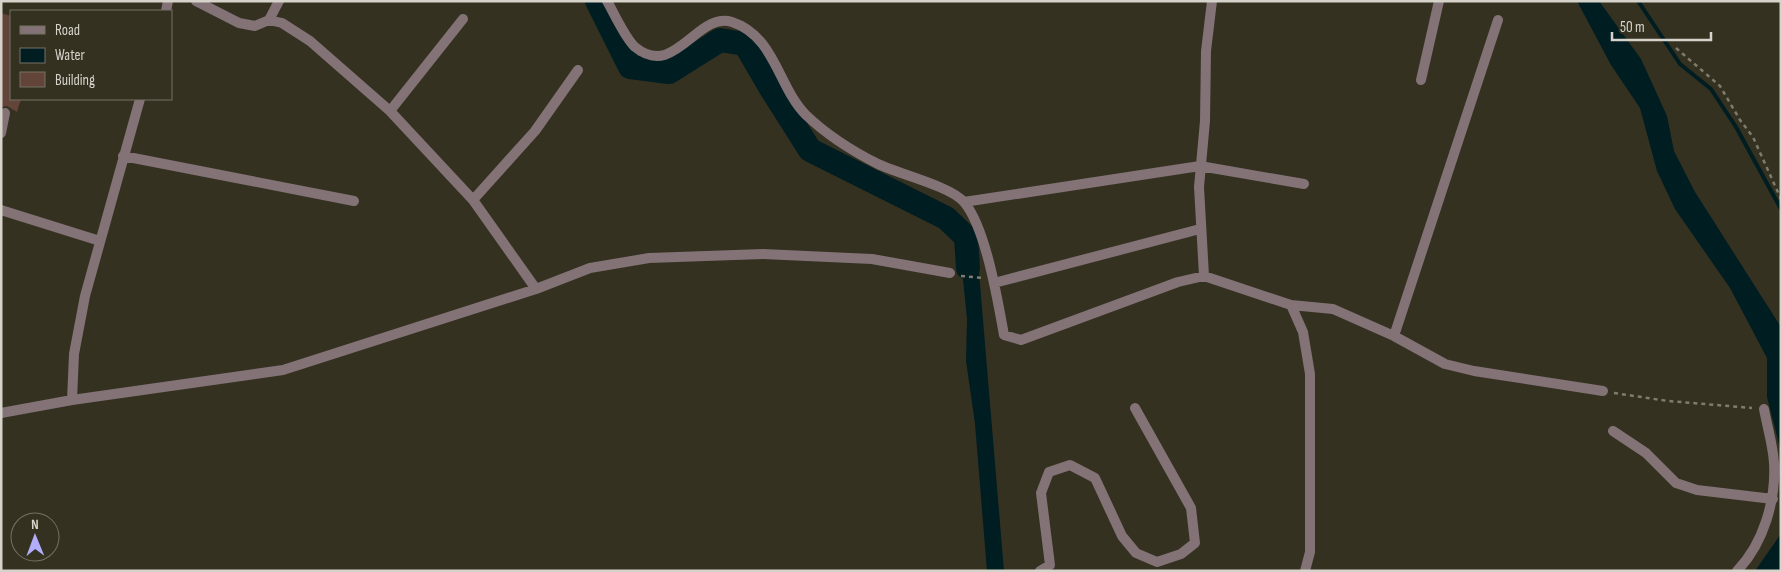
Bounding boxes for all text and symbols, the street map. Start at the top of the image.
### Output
legend [10,10,172,100]
scale bar [1612,10,1711,42]
text: 50 m [1620,18,1645,37]
text: Road [55,21,80,40]
text: Water [55,46,86,65]
text: Building [55,71,95,90]
north arrow [10,512,60,562]
text: N [31,516,39,533]

